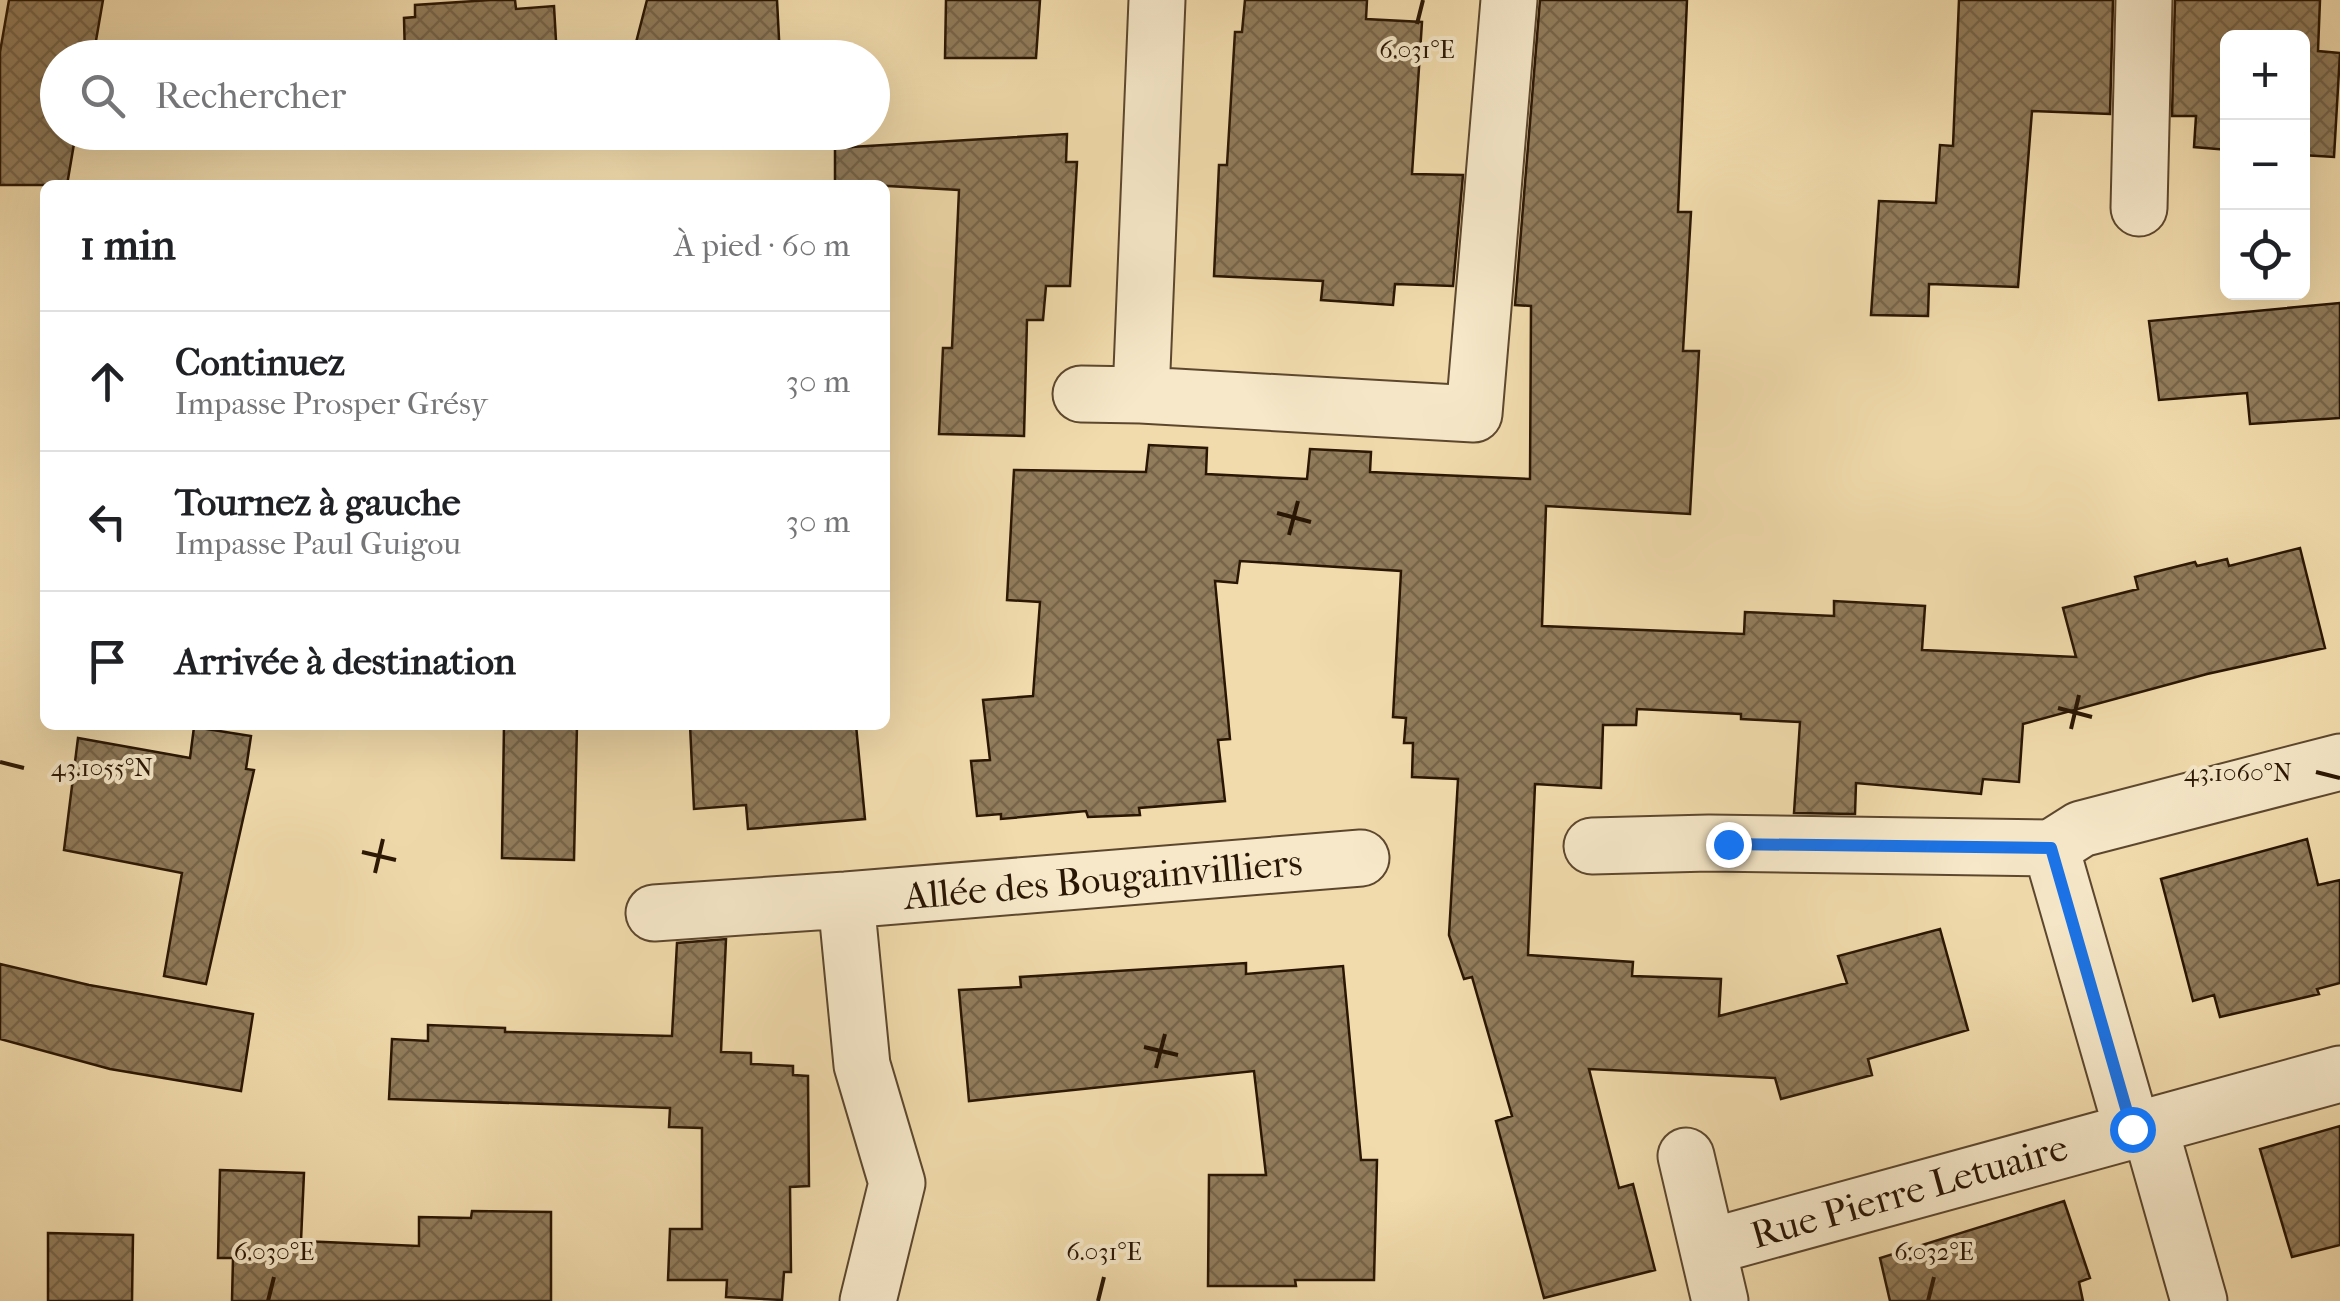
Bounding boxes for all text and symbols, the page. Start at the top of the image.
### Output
map controls [2220,30,2310,300]
button: + [2220,30,2310,120]
text: 6.031°E [1379,35,1455,64]
search box [40,40,890,150]
icon: search [75,68,130,123]
text: Rechercher [155,73,346,118]
button: − [2220,120,2310,210]
button: locate [2220,210,2310,300]
text: 1 min [80,221,176,270]
text: À pied · 60 m [674,227,850,264]
text: Continuez [175,340,345,385]
icon: ahead [80,354,135,409]
text: 30 m [786,363,850,400]
text: Impasse Prosper Grésy [175,385,488,422]
text: Tournez à gauche [175,480,461,525]
icon: left [80,494,135,549]
text: 30 m [786,503,850,540]
text: Impasse Paul Guigou [175,525,461,562]
icon: arrive [80,634,135,689]
text: Arrivée à destination [175,639,516,684]
text: 43.1055°N [51,753,153,782]
text: 43.1060°N [2184,758,2292,787]
route end [1706,822,1752,868]
street label: Allée des Bougainvilliers [900,840,1304,920]
route start [2110,1107,2156,1153]
street label: Rue Pierre Letuaire [1746,1125,2073,1258]
text: 6.030°E [234,1237,314,1266]
text: 6.031°E [1066,1237,1142,1266]
text: 6.032°E [1894,1237,1974,1266]

